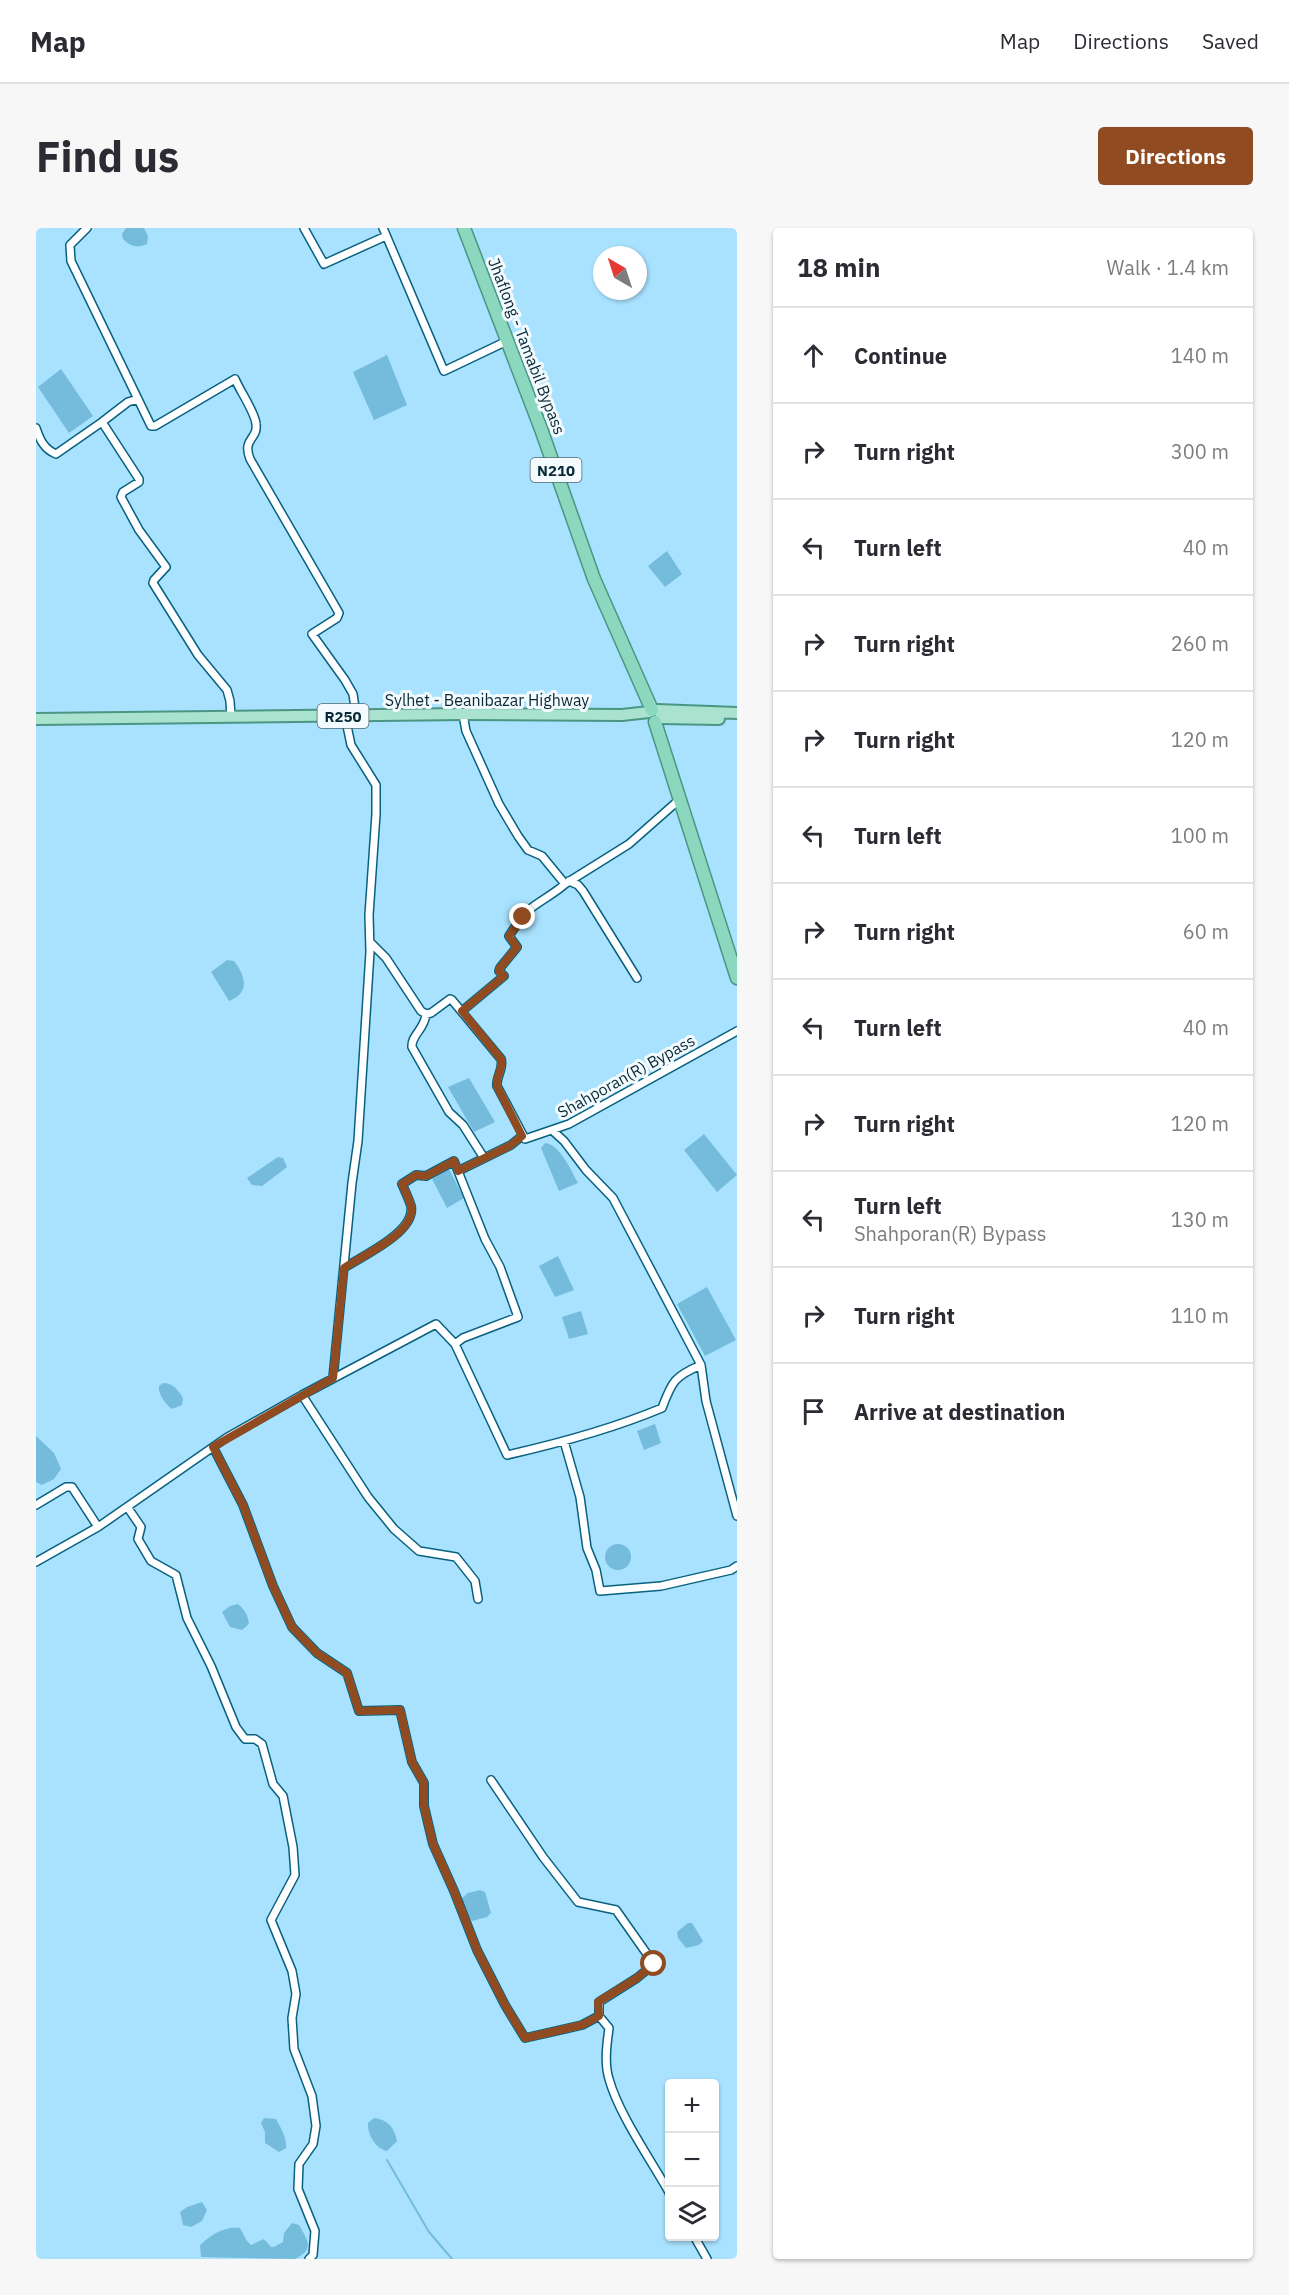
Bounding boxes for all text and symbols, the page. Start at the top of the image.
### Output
text: Map [30,23,86,60]
text: Map [1000,27,1040,55]
text: Directions [1073,27,1169,55]
text: Saved [1202,27,1259,55]
button: Directions [1098,127,1253,185]
text: Find us [36,129,179,184]
north arrow [593,246,647,300]
text: 18 min [797,250,881,284]
text: Walk · 1.4 km [1107,254,1229,281]
street label: Jhaflong - Tamabil Bypass [484,255,570,437]
icon: ahead [797,339,830,372]
text: Continue [854,341,947,370]
text: 140 m [1171,342,1229,369]
icon: right [797,435,830,468]
text: Turn right [854,437,955,466]
text: 300 m [1171,438,1229,465]
road number: N210 [530,458,582,482]
icon: left [797,531,830,564]
text: Turn left [854,533,942,562]
text: 40 m [1183,534,1229,561]
icon: right [797,627,830,660]
text: Turn right [854,629,955,658]
text: 260 m [1171,630,1229,657]
street label: Sylhet - Beanibazar Highway [385,690,589,710]
road number: R250 [318,704,368,728]
icon: right [797,723,830,756]
text: Turn right [854,725,955,754]
text: 120 m [1171,726,1229,753]
icon: left [797,819,830,852]
text: Turn left [854,821,942,850]
text: 100 m [1171,822,1229,849]
route end [509,903,535,929]
icon: right [797,915,830,948]
text: Turn right [854,917,955,946]
text: 60 m [1183,918,1229,945]
icon: left [797,1011,830,1044]
text: Turn left [854,1013,942,1042]
text: 40 m [1183,1014,1229,1041]
street label: Shahporan(R) Bypass [554,1030,698,1122]
icon: right [797,1107,830,1140]
text: Turn right [854,1109,955,1138]
text: 120 m [1171,1110,1229,1137]
text: Turn left [854,1191,942,1220]
icon: left [797,1203,830,1236]
text: 130 m [1171,1206,1229,1233]
text: Shahporan(R) Bypass [854,1220,1047,1247]
icon: right [797,1299,830,1332]
text: Turn right [854,1301,955,1330]
text: 110 m [1171,1302,1229,1329]
icon: arrive [797,1395,830,1428]
text: Arrive at destination [854,1397,1065,1426]
route start [640,1950,666,1976]
map controls [665,2079,719,2241]
button: + [665,2079,719,2133]
button: − [665,2133,719,2187]
button: layers [665,2187,719,2241]

